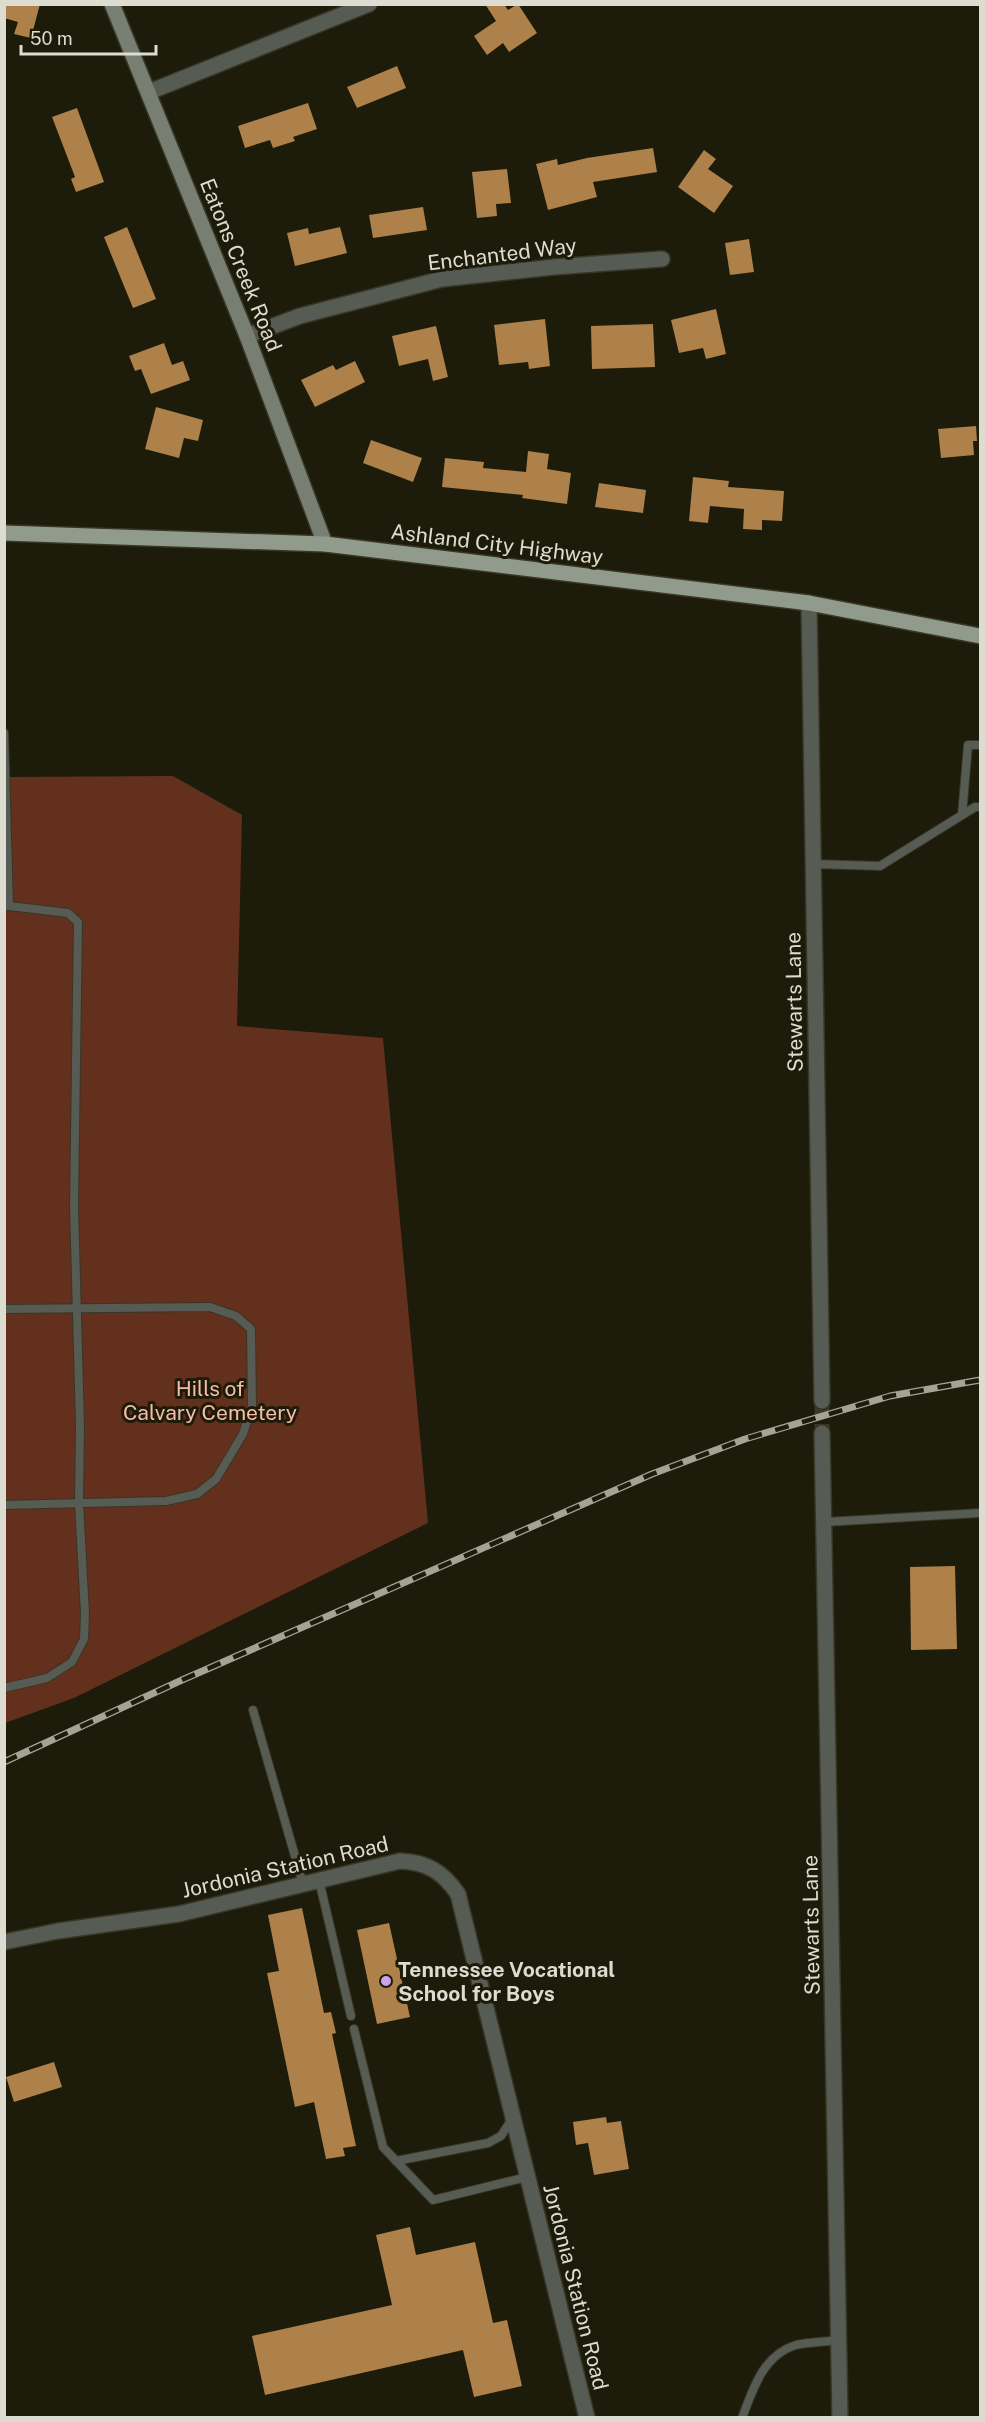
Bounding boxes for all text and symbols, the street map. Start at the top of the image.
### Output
scale bar [21,18,156,56]
text: 50 m [30,28,73,49]
street label: Eatons Creek Road [195,175,287,355]
street label: Enchanted Way [426,232,578,276]
street label: Ashland City Highway [389,519,605,569]
street label: Stewarts Lane [780,932,808,1072]
park label: Hills of Calvary Cemetery [123,1376,297,1425]
street label: Jordonia Station Road [179,1831,391,1903]
street label: Stewarts Lane [797,1855,825,1995]
place label: Tennessee Vocational School for Boys [398,1957,615,2006]
marker: Tennessee Vocational School for Boys [379,1974,393,1988]
street label: Jordonia Station Road [538,2181,614,2393]

